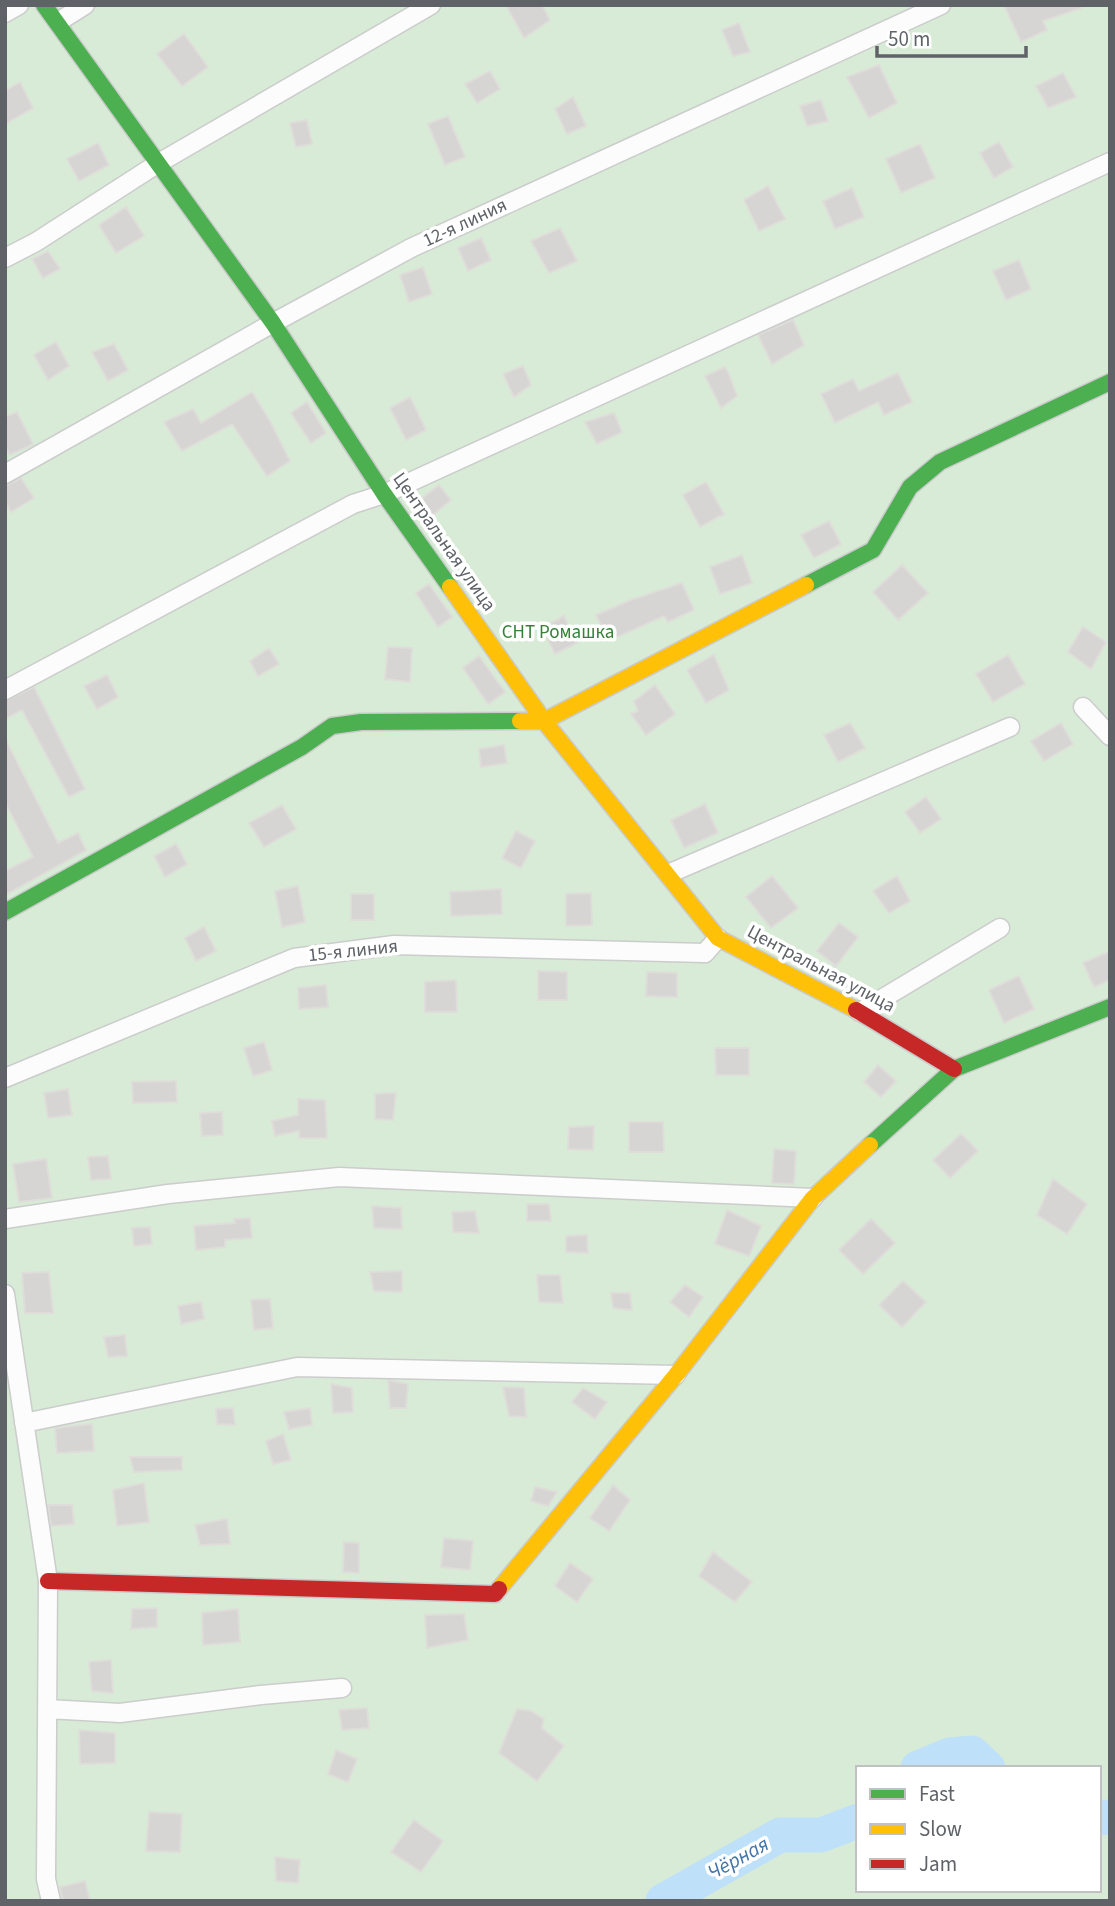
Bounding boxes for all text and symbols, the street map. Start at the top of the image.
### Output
scale bar [877,14,1026,58]
text: 50 m [888,24,930,54]
street label: 12-я линия [418,192,512,254]
street label: Центральная улица [386,467,502,617]
park label: СНТ Ромашка [502,619,614,646]
street label: Центральная улица [742,919,900,1019]
street label: 15-я линия [307,933,399,969]
legend [856,1766,1101,1892]
text: Fast [919,1779,955,1809]
text: Slow [919,1814,962,1844]
water label: Чёрная [702,1829,774,1887]
text: Jam [919,1849,957,1879]

